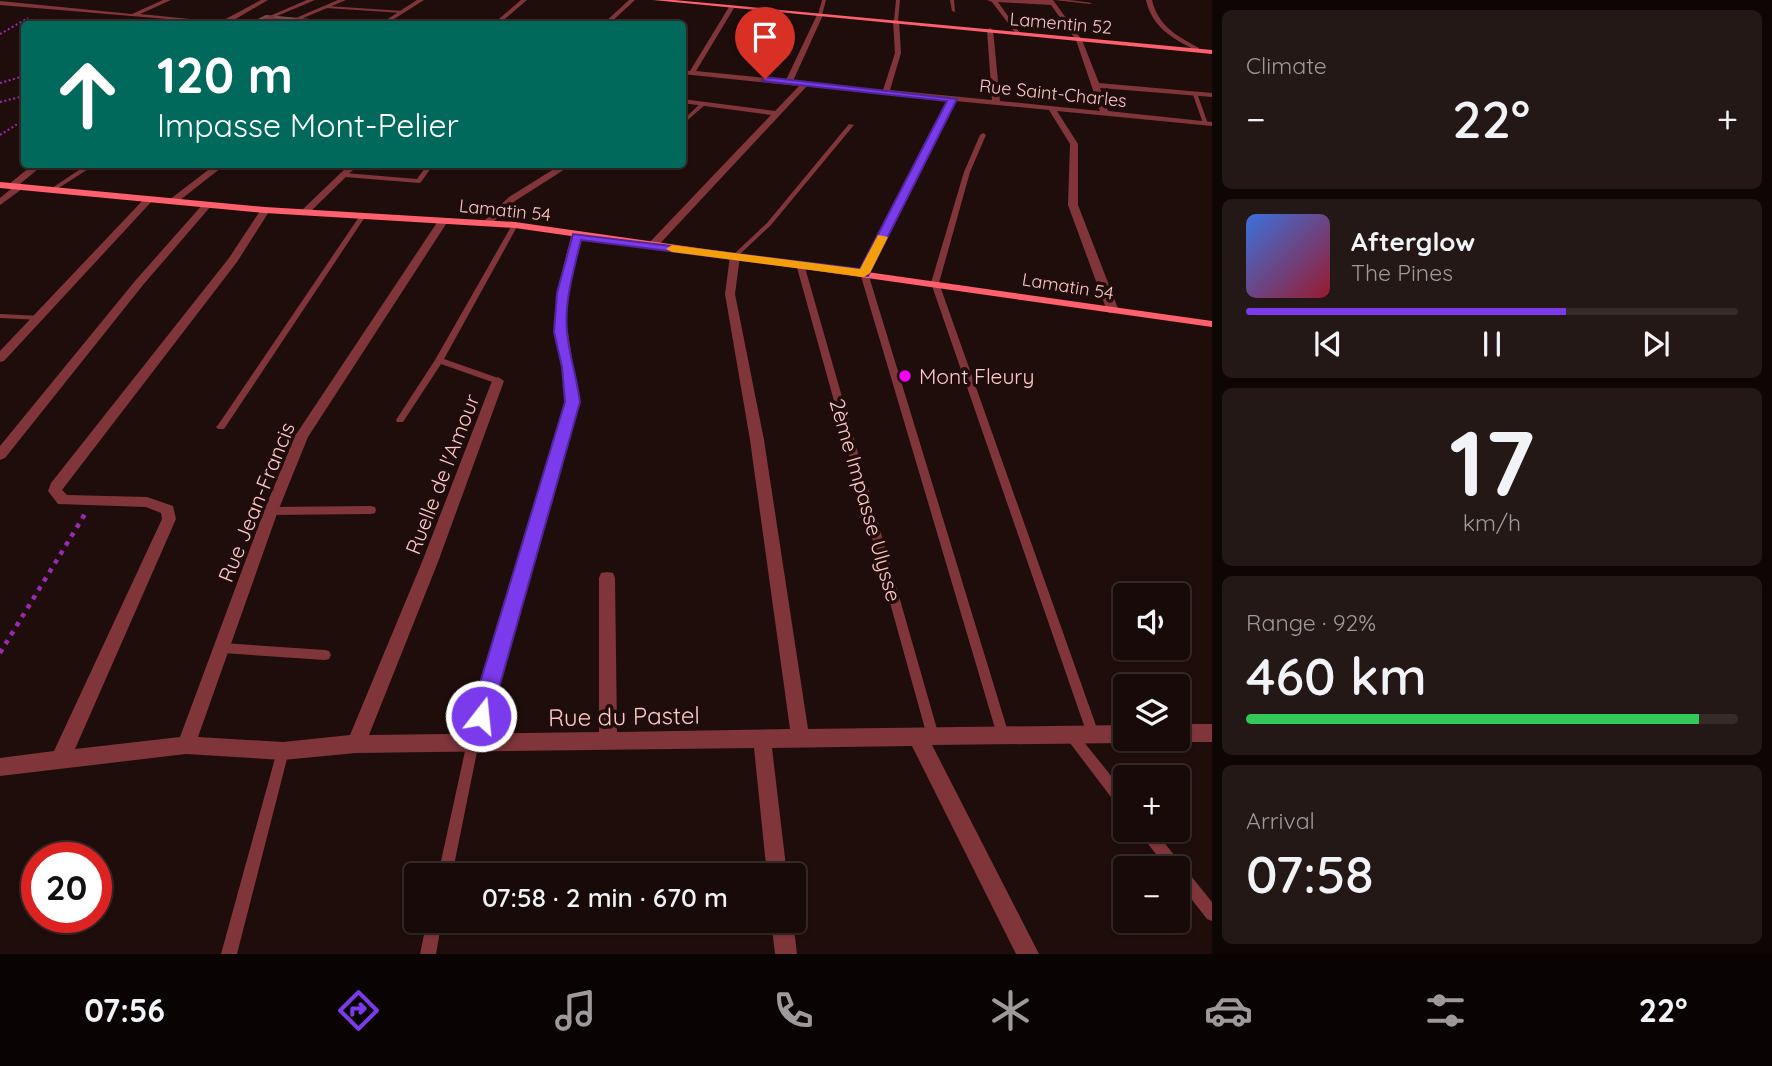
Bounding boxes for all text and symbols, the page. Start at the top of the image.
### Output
pin [735,7,795,79]
street label: Lamentin 52 [1009,7,1113,39]
icon: arrive [746,18,784,56]
text: 120 m [157,44,293,105]
icon: ahead [42,49,133,140]
text: Climate [1246,51,1327,80]
street label: Rue Saint-Charles [978,74,1128,112]
text: 22° [1452,86,1530,151]
text: − [1246,95,1266,143]
text: + [1717,95,1738,143]
text: Impasse Mont-Pelier [157,105,459,145]
street label: Lamatin 54 [458,194,552,226]
text: Afterglow [1351,225,1475,258]
text: The Pines [1351,258,1453,287]
street label: Lamatin 54 [1021,267,1115,305]
icon: previous [1309,325,1347,363]
icon: pause [1473,325,1511,363]
icon: next [1637,325,1675,363]
place label: Mont Fleury [919,363,1034,389]
marker: Mont Fleury [897,368,913,384]
street label: Ruelle de l'Amour [400,390,484,558]
street label: 2ème Impasse Ulysse [825,395,907,605]
text: 17 [1449,405,1535,519]
street label: Rue Jean-Francis [212,418,300,586]
text: km/h [1463,508,1521,537]
map controls [1113,583,1190,933]
button: sound [1113,583,1190,660]
text: Range · 92% [1246,608,1376,637]
text: 460 km [1246,643,1427,708]
button: layers [1113,674,1190,751]
position arrow [444,679,518,753]
street label: Rue du Pastel [548,700,700,732]
button: + [1113,765,1190,842]
text: Arrival [1246,806,1315,835]
text: 07:58 [1246,841,1374,906]
speed limit sign: 20 [21,842,112,933]
button: − [1113,856,1190,933]
text: 07:58 · 2 min · 670 m [482,881,728,914]
icon: directions [334,986,383,1035]
icon: music [551,986,600,1035]
icon: phone [769,986,818,1035]
icon: climate [986,986,1035,1035]
icon: car [1204,986,1253,1035]
icon: filters [1421,986,1470,1035]
text: 07:56 [84,990,165,1030]
text: 22° [1639,990,1688,1030]

